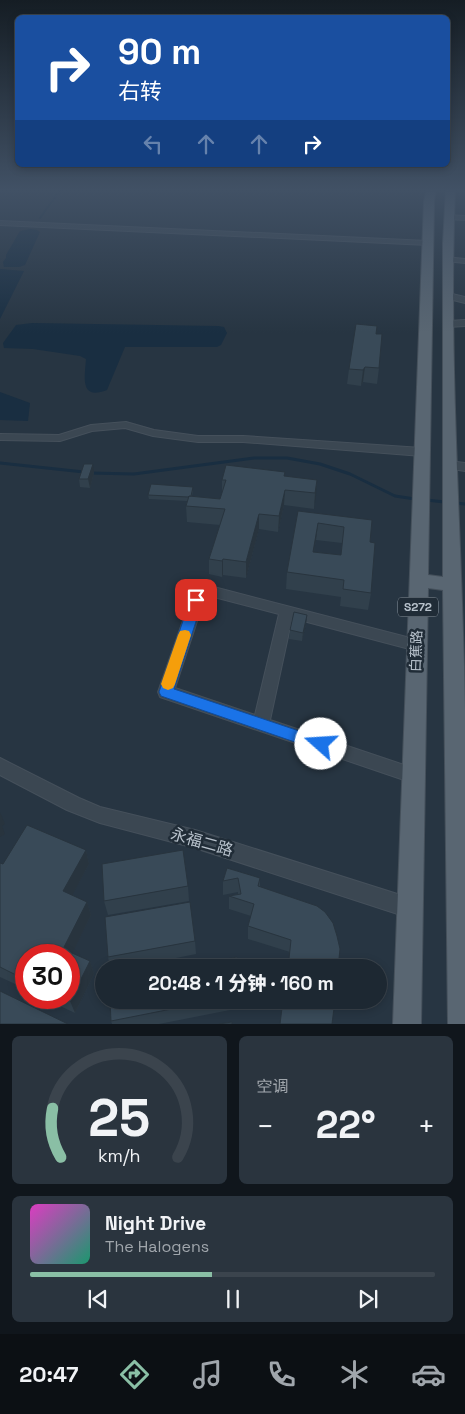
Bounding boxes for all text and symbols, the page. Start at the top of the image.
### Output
text: 90 m [118,30,201,74]
icon: right [35,35,100,100]
text: 右转 [118,77,162,105]
icon: left [139,130,167,158]
icon: ahead [192,130,220,158]
icon: ahead [245,130,273,158]
icon: right [298,130,326,158]
pin [175,579,217,621]
icon: arrive [182,586,210,614]
road number: S272 [398,598,438,616]
street label: 白蕉路 [406,630,426,672]
position arrow [294,717,346,769]
street label: 永福二路 [168,823,236,861]
speed limit sign: 30 [15,944,80,1009]
text: 20:48 · 1 分钟 · 160 m [148,971,334,996]
text: 空调 [257,1076,289,1097]
text: 25 [88,1085,150,1151]
text: 22° [316,1101,376,1149]
text: − [257,1108,274,1144]
text: + [418,1108,435,1144]
text: km/h [98,1144,141,1167]
text: Night Drive [105,1211,206,1236]
text: The Halogens [105,1236,209,1257]
icon: previous [84,1285,112,1313]
icon: pause [219,1285,247,1313]
icon: next [354,1285,382,1313]
icon: directions [117,1357,152,1392]
icon: music [190,1357,225,1392]
icon: phone [264,1357,299,1392]
icon: climate [337,1357,372,1392]
icon: car [411,1357,446,1392]
text: 20:47 [19,1360,78,1388]

